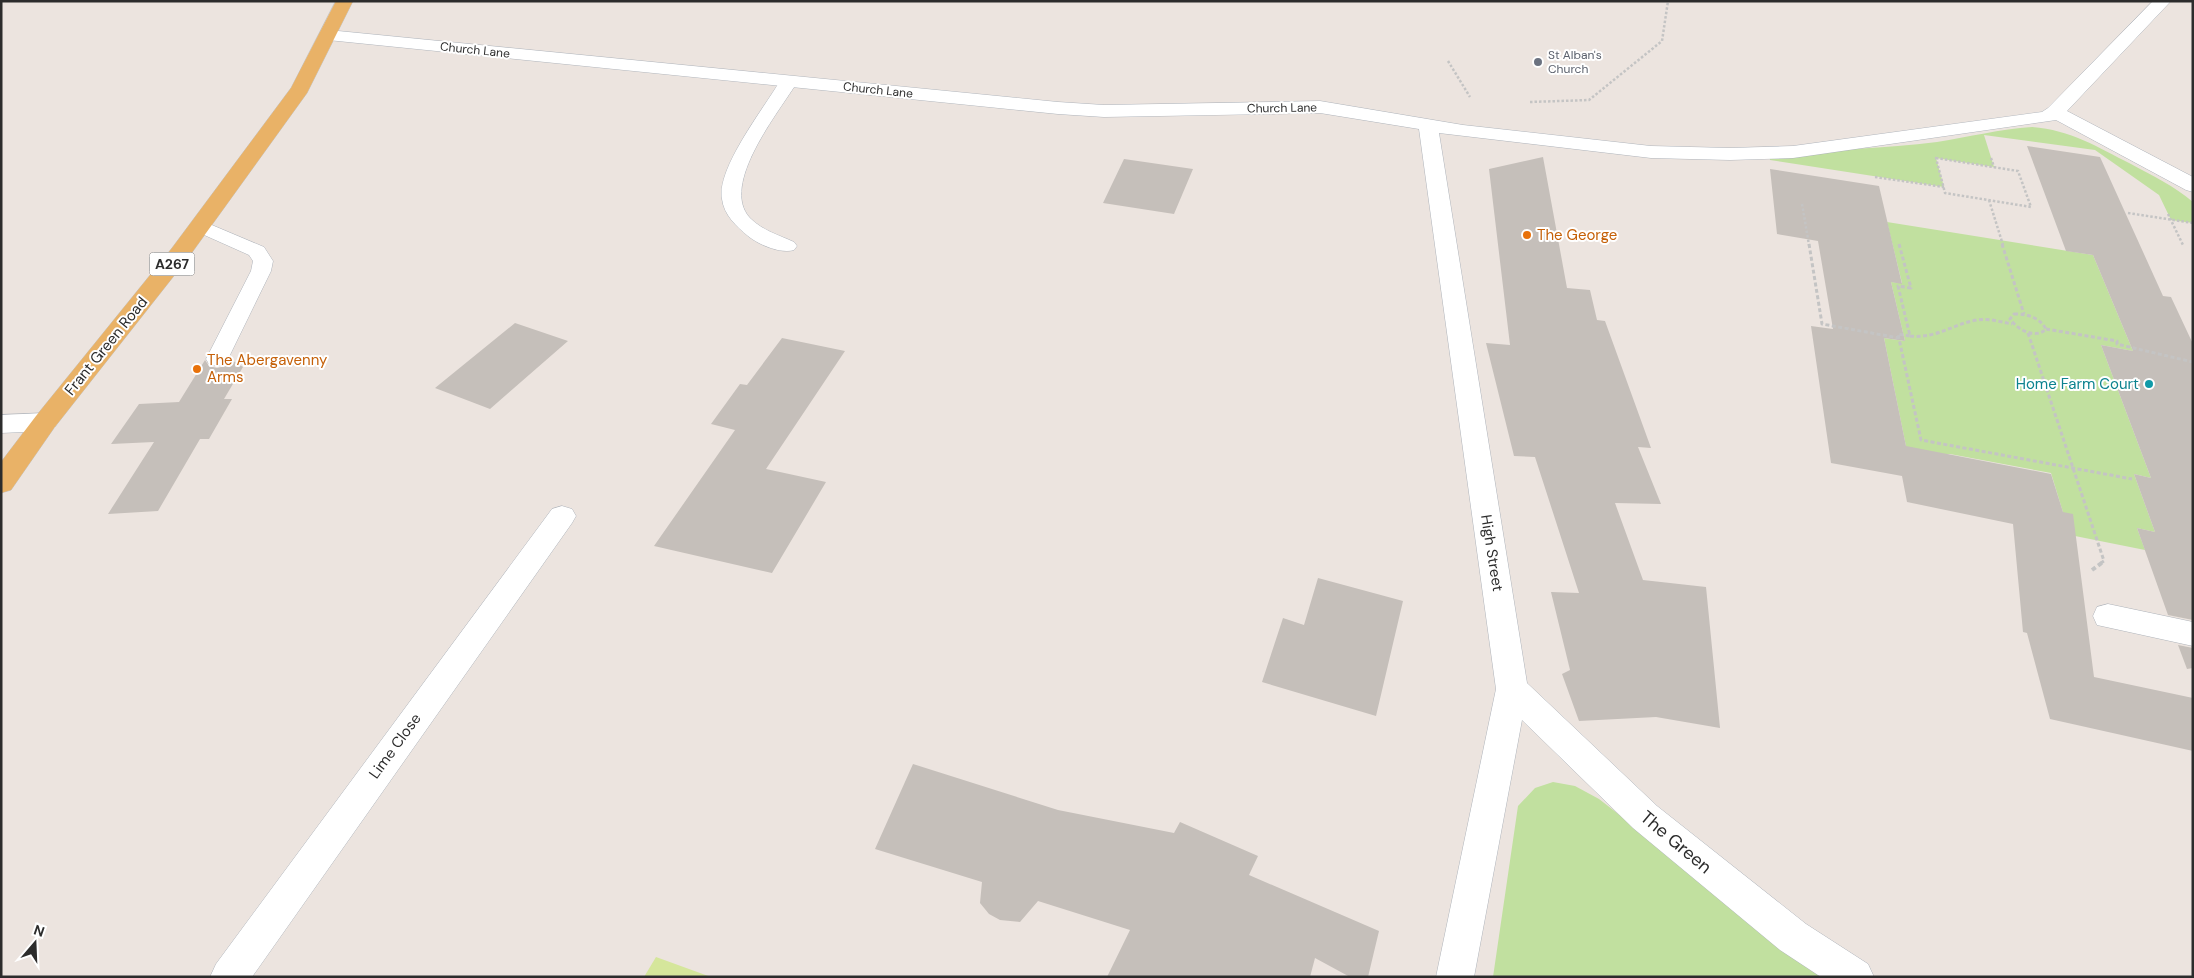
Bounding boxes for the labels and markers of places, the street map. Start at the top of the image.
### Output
place label: St Alban's Church [1548,47,1602,77]
marker: St Alban's Church [1532,56,1544,68]
place label: The George [1537,225,1617,245]
marker: The George [1521,229,1533,241]
place label: The Abergavenny Arms [207,350,328,387]
marker: The Abergavenny Arms [191,363,203,375]
place label: Home Farm Court [2016,374,2139,394]
marker: Home Farm Court [2143,378,2155,390]

